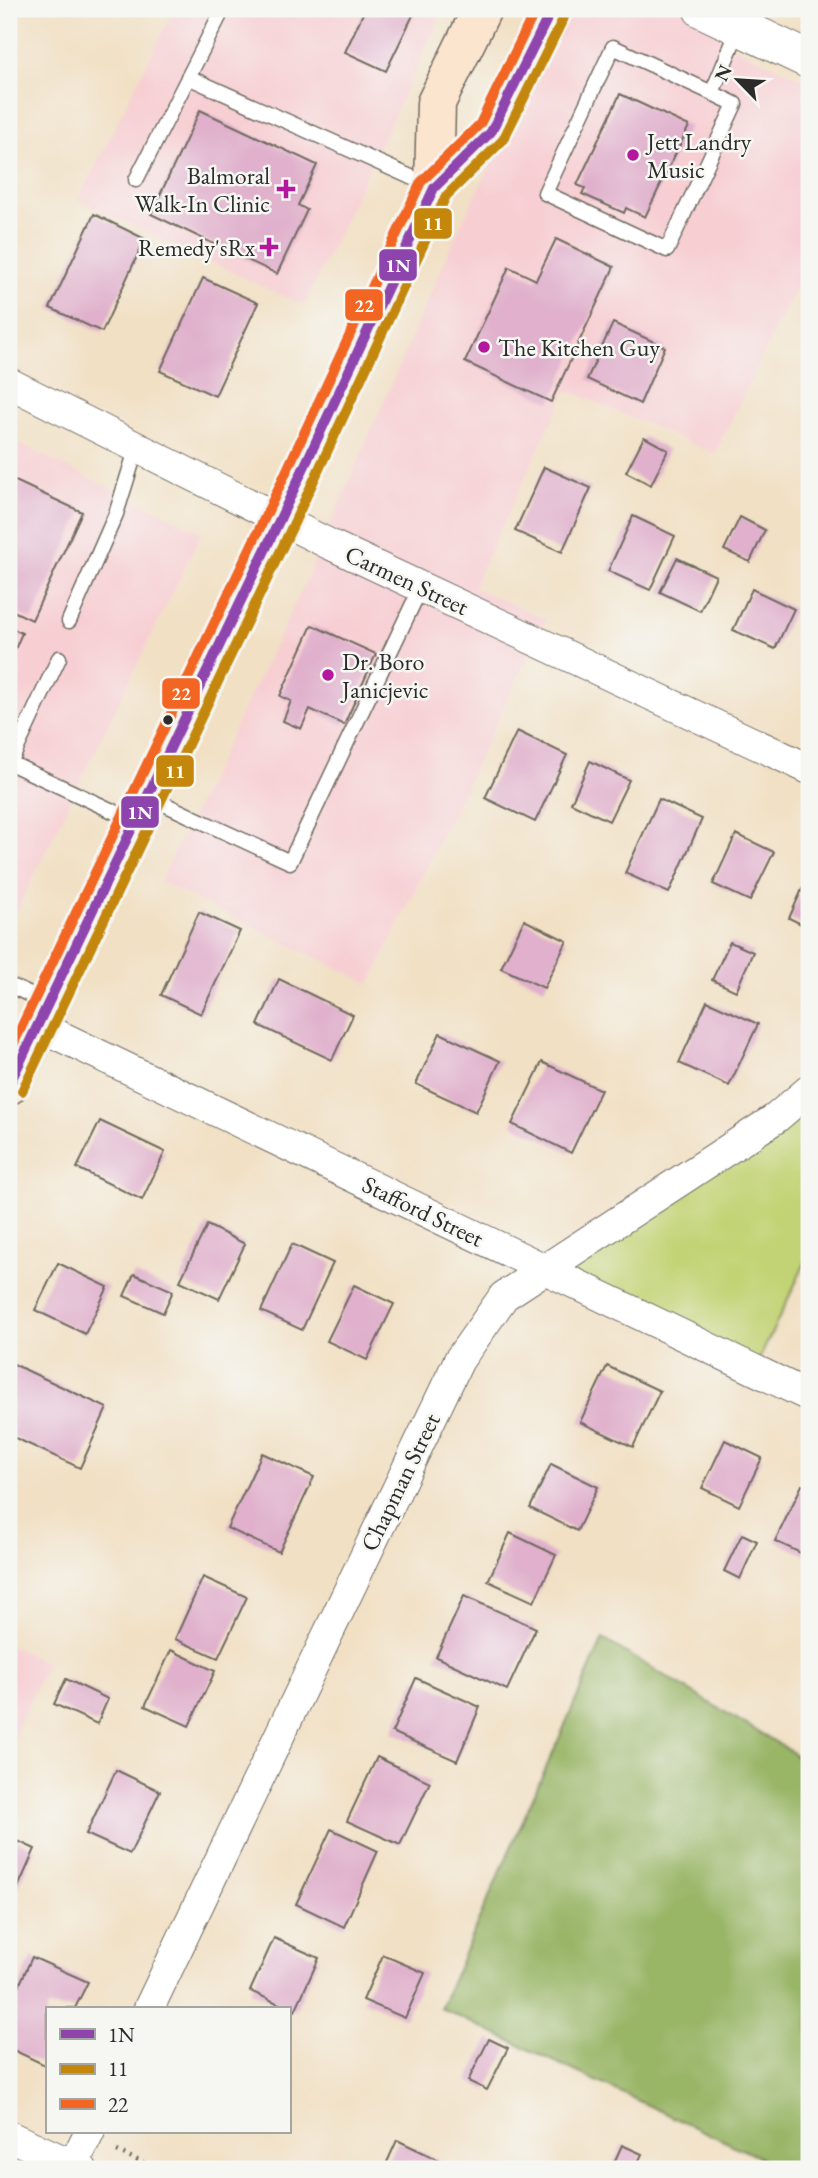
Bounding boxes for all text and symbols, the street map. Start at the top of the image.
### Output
north arrow [702,46,772,116]
text: N [708,60,738,85]
place label: Jett Landry Music [645,126,752,185]
marker: Jett Landry Music [625,147,641,163]
place label: Balmoral Walk-In Clinic [135,160,270,219]
marker: Balmoral Walk-In Clinic [276,179,296,199]
line badge: 11 [413,207,453,240]
text: 11 [423,211,443,236]
place label: Remedy'sRx [138,232,256,263]
marker: Remedy'sRx [261,239,277,255]
line badge: 1N [378,248,418,282]
text: 1N [385,253,411,278]
line badge: 22 [344,288,384,322]
text: 22 [354,293,374,318]
place label: The Kitchen Guy [498,332,660,363]
marker: The Kitchen Guy [476,339,492,355]
street label: Carmen Street [340,538,474,622]
place label: Dr. Boro Janicjevic [340,646,428,705]
marker: Dr. Boro Janicjevic [320,667,336,683]
line badge: 22 [161,677,201,710]
text: 22 [171,681,191,706]
unlabelled marker [161,713,175,727]
line badge: 11 [155,754,195,788]
text: 11 [165,759,185,784]
line badge: 1N [120,795,160,829]
text: 1N [127,800,153,825]
street label: Stafford Street [357,1168,489,1254]
street label: Chapman Street [353,1407,447,1556]
legend [46,2007,290,2132]
text: 1N [108,2021,135,2048]
text: 11 [108,2055,128,2082]
text: 22 [108,2091,128,2118]

